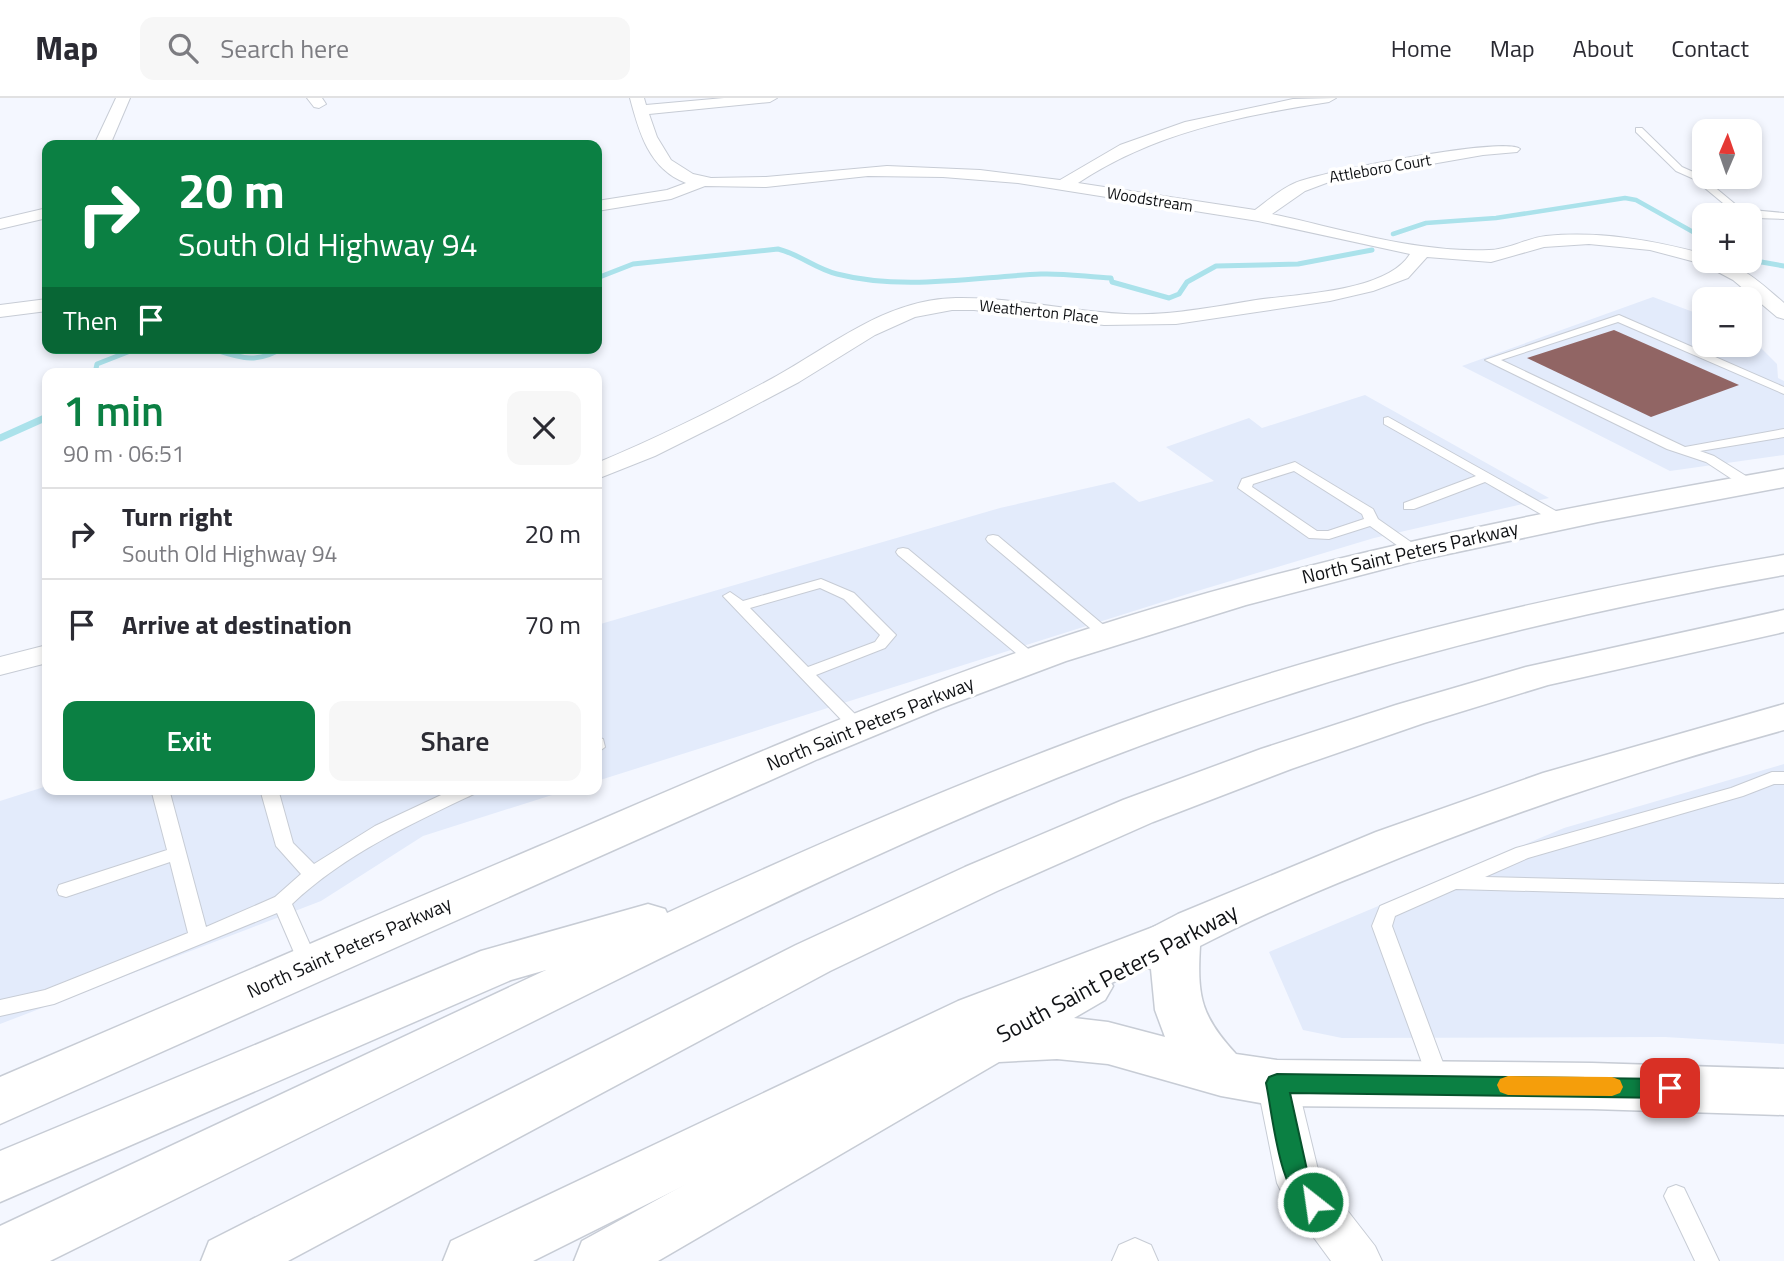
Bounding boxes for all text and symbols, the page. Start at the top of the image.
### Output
search box [140,17,630,80]
text: Map [35,23,98,73]
icon: search [164,29,202,67]
text: Search here [220,29,349,68]
text: Home [1391,30,1452,66]
text: Map [1490,30,1535,66]
text: About [1573,30,1633,66]
text: Contact [1671,30,1749,66]
north arrow [1692,119,1762,189]
map controls [1692,119,1762,357]
street label: Attleboro Court [1327,147,1433,189]
text: 20 m [178,152,285,227]
icon: right [63,168,154,259]
street label: Woodstream [1105,180,1195,218]
button: + [1692,203,1762,273]
text: South Old Highway 94 [178,220,478,268]
button: − [1692,287,1762,357]
street label: Weatherton Place [978,293,1100,329]
text: Then [63,301,118,340]
icon: arrive [132,301,170,339]
text: 1 min [63,378,164,442]
button: close [507,391,581,465]
text: 90 m · 06:51 [63,436,185,471]
text: Turn right [122,497,233,536]
street label: North Saint Peters Parkway [1299,512,1521,591]
text: 20 m [524,514,581,553]
icon: right [63,515,101,553]
text: South Old Highway 94 [122,536,337,571]
text: Arrive at destination [122,605,352,644]
text: 70 m [524,605,581,644]
icon: arrive [63,606,101,644]
street label: North Saint Peters Parkway [762,668,978,777]
button: Exit [63,701,315,781]
button: Share [329,701,581,781]
street label: North Saint Peters Parkway [242,888,456,1005]
street label: South Saint Peters Parkway [990,894,1244,1051]
pin [1640,1058,1700,1118]
icon: arrive [1651,1069,1689,1107]
position arrow [1276,1165,1350,1239]

